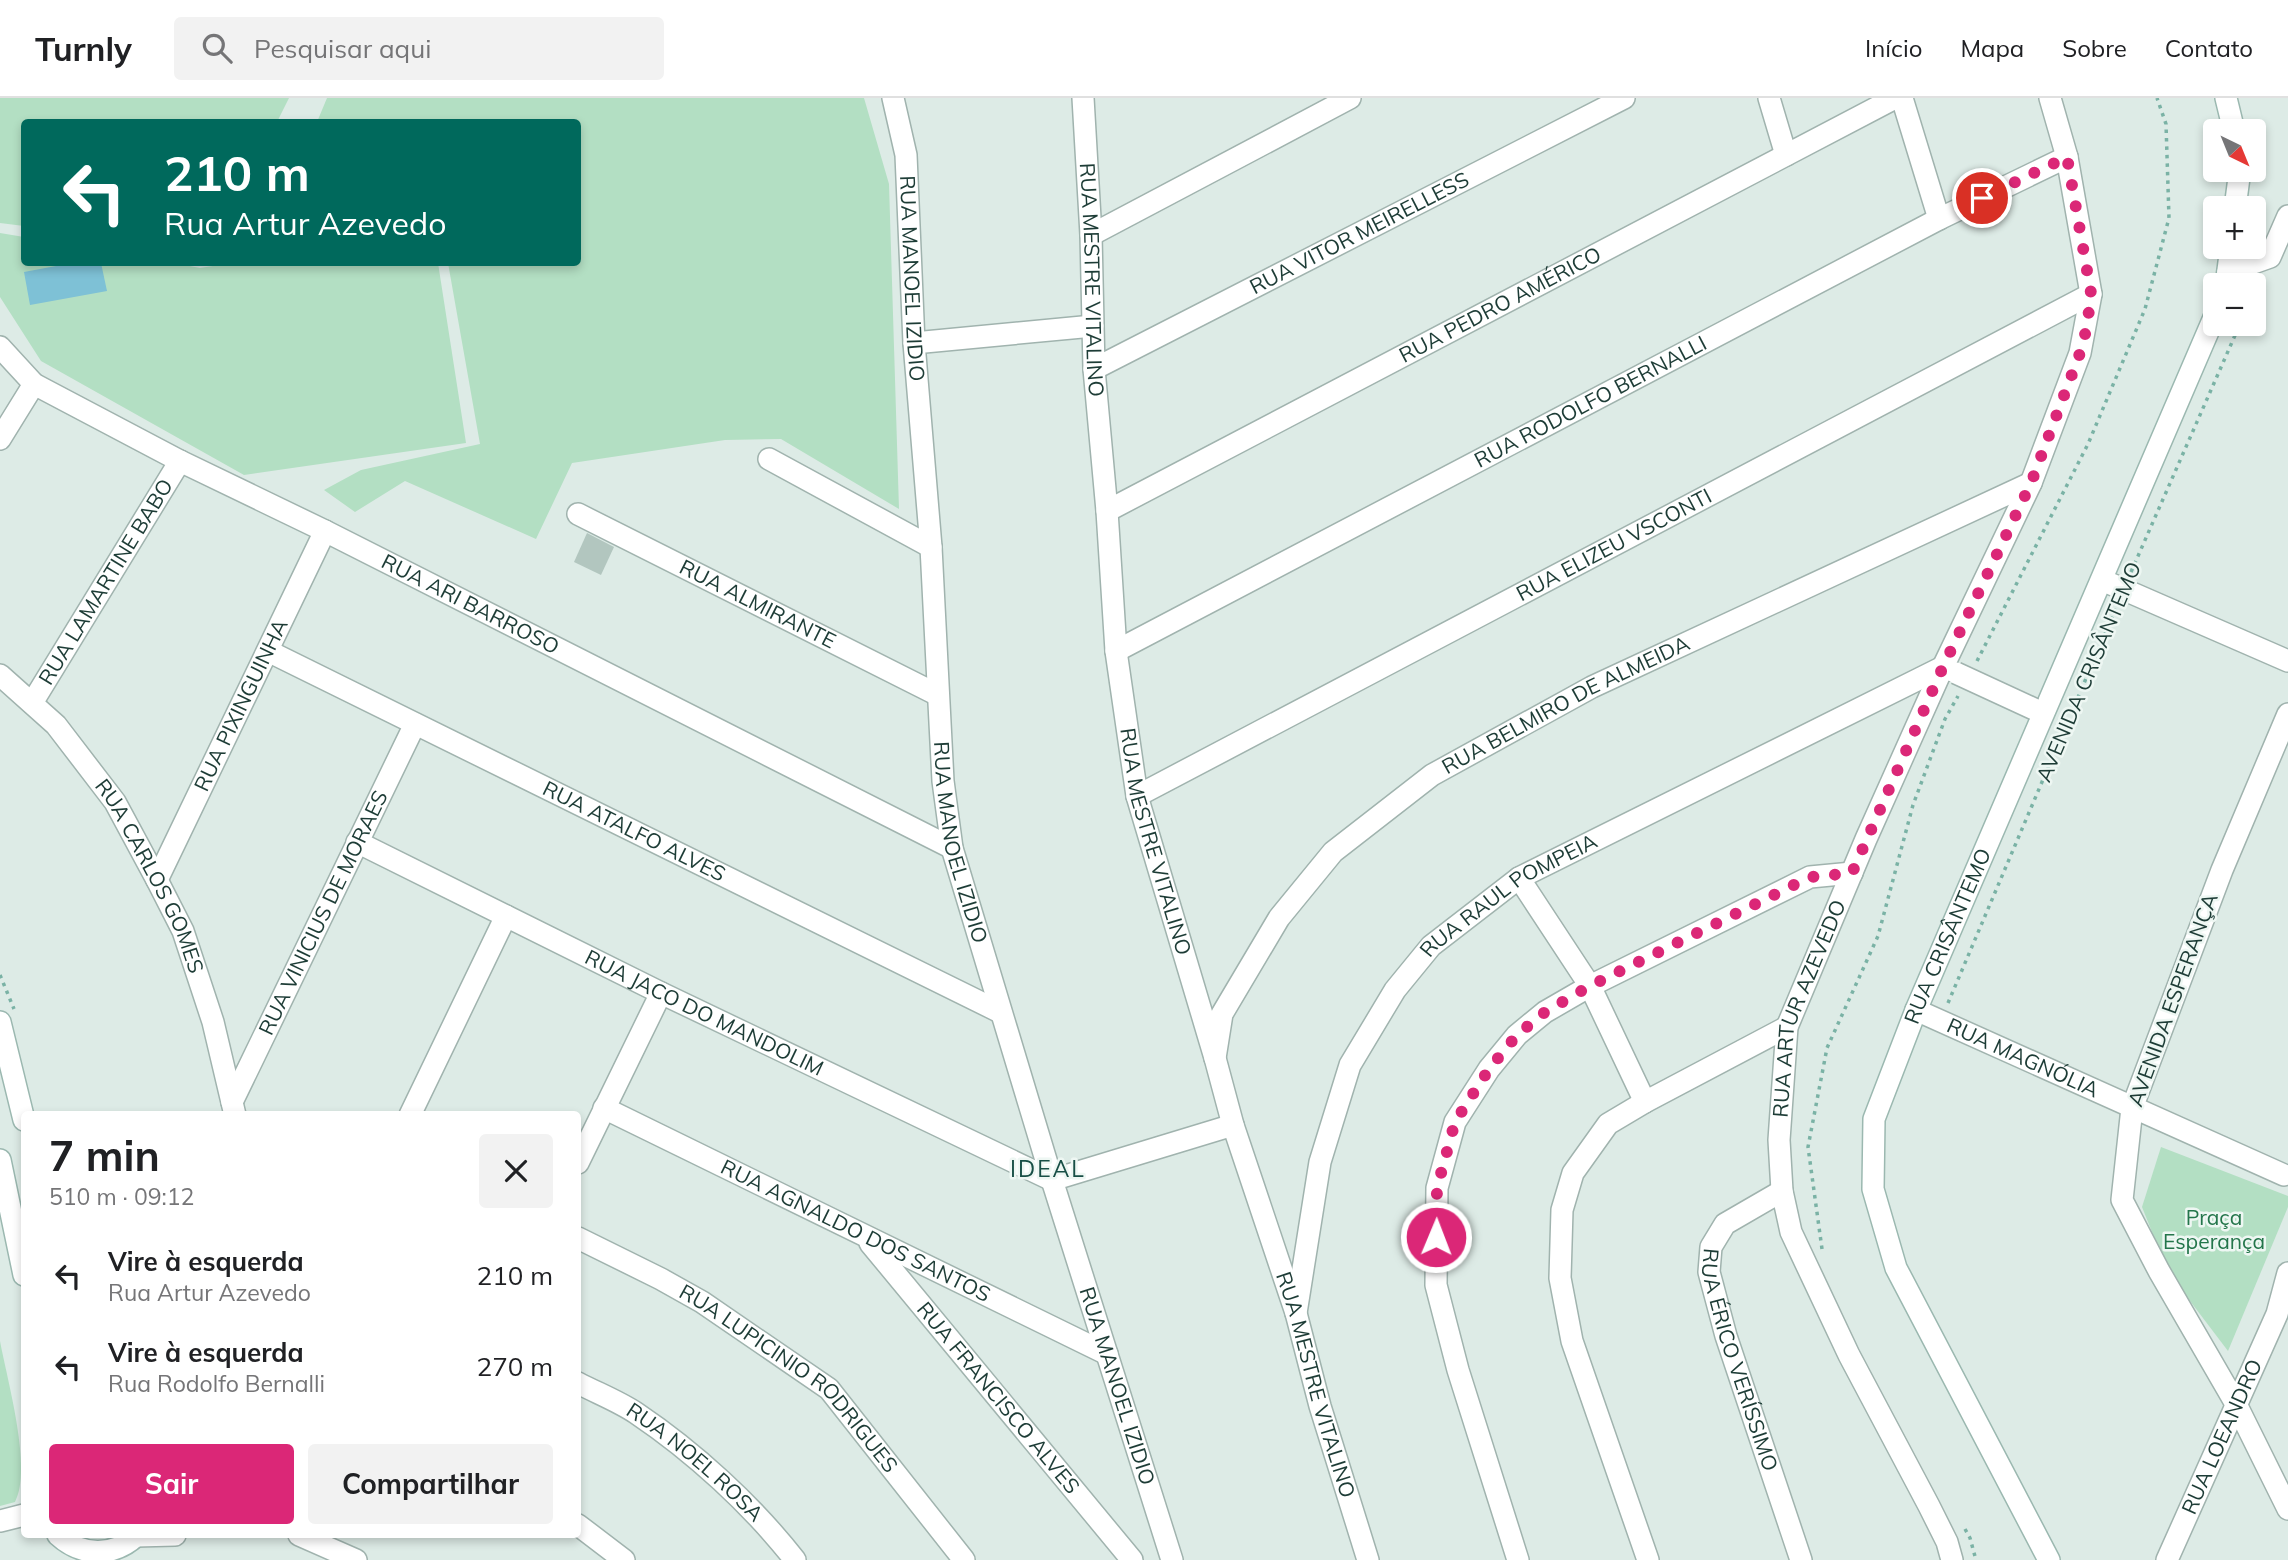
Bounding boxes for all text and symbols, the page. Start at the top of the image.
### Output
search box [174,17,664,80]
text: Turnly [35,28,132,69]
icon: search [198,29,236,67]
text: Pesquisar aqui [254,32,431,65]
text: Início [1865,33,1922,63]
text: Mapa [1960,33,2024,63]
text: Sobre [2062,33,2127,63]
text: Contato [2165,33,2253,63]
north arrow [2203,119,2266,182]
map controls [2203,119,2266,336]
text: 210 m [164,142,310,203]
icon: left [49,147,140,238]
street label: RUA MESTRE VITALINO [1075,162,1110,398]
street label: RUA VITOR MEIRELLESS [1245,166,1473,299]
pin [1952,168,2012,228]
street label: RUA MANOEL IZIDIO [895,175,931,382]
icon: arrive [1963,179,2001,217]
button: + [2203,196,2266,259]
text: Rua Artur Azevedo [164,203,446,243]
street label: RUA PEDRO AMÉRICO [1394,240,1605,368]
button: − [2203,273,2266,336]
street label: RUA RODOLFO BERNALLI [1470,329,1711,473]
street label: RUA LAMARTINE BABO [32,474,178,689]
street label: RUA ELIZEU VSCONTI [1511,482,1716,606]
street label: RUA ARI BARROSO [377,548,564,659]
street label: RUA ALMIRANTE [676,553,841,654]
street label: AVENIDA CRISÂNTEMO [2030,558,2146,786]
street label: RUA PIXINGUINHA [188,614,293,795]
street label: RUA BELMIRO DE ALMEIDA [1437,629,1694,779]
street label: RUA MESTRE VITALINO [1115,726,1198,958]
street label: RUA MANOEL IZIDIO [929,741,994,946]
street label: RUA CARLOS GOMES [90,773,210,976]
street label: RUA ATALFO ALVES [539,775,730,887]
street label: RUA VINICIUS DE MORAES [252,786,393,1039]
street label: RUA RAUL POMPEIA [1414,827,1602,962]
street label: RUA CRISÂNTEMO [1898,844,1996,1027]
street label: AVENIDA ESPERANÇA [2121,889,2223,1110]
street label: RUA ARTUR AZEVEDO [1767,896,1851,1118]
street label: RUA JACO DO MANDOLIM [581,943,828,1081]
street label: RUA MAGNÓLIA [1943,1012,2104,1103]
text: 7 min [49,1129,160,1182]
button: close [479,1134,553,1208]
street label: RUA AGNALDO DOS SANTOS [717,1153,995,1307]
district label: IDEAL [1010,1154,1086,1183]
text: 510 m · 09:12 [49,1182,194,1211]
position arrow [1399,1200,1473,1274]
park label: Praça Esperança [2163,1204,2265,1254]
text: Vire à esquerda [108,1245,304,1278]
street label: RUA ÉRICO VERÍSSIMO [1697,1247,1784,1474]
icon: left [49,1257,87,1295]
text: 210 m [477,1259,553,1292]
street label: RUA MESTRE VITALINO [1271,1268,1362,1501]
text: Rua Artur Azevedo [108,1278,311,1307]
street label: RUA LUPICINIO RODRIGUES [675,1278,904,1477]
street label: RUA MANOEL IZIDIO [1075,1283,1161,1488]
street label: RUA FRANCISCO ALVES [912,1296,1086,1499]
text: Vire à esquerda [108,1336,304,1369]
icon: left [49,1348,87,1386]
text: 270 m [477,1350,553,1383]
street label: RUA LOEANDRO [2175,1355,2267,1518]
text: Rua Rodolfo Bernalli [108,1369,325,1398]
street label: RUA NOEL ROSA [622,1396,770,1527]
button: Sair [49,1444,294,1524]
button: Compartilhar [308,1444,553,1524]

